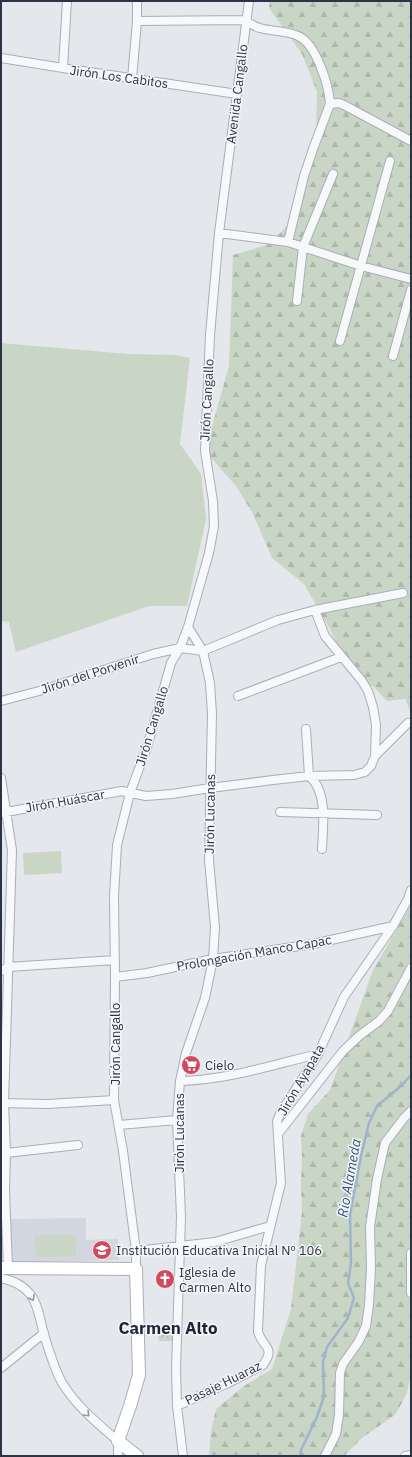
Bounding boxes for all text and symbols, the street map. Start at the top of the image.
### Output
street label: Avenida Cangallo [222,43,252,145]
street label: Jirón Los Cabitos [69,62,169,92]
street label: Jirón Cangallo [196,358,218,442]
street label: Jirón del Porvenir [39,650,141,698]
street label: Jirón Cangallo [132,684,172,768]
street label: Jirón Lucanas [201,774,219,854]
street label: Jirón Huáscar [24,786,106,816]
street label: Prolongación Manco Capac [175,931,333,975]
street label: Jirón Cangallo [107,1003,124,1085]
street label: Jirón Ayapata [274,1041,328,1119]
supermarket icon: Cielo [180,1054,202,1076]
place label: Cielo [205,1057,234,1074]
street label: Jirón Lucanas [171,1093,188,1173]
water label: Rio Alameda [333,1137,365,1219]
school or university icon: Institución Educativa Inicial Nº 106 [91,1239,113,1261]
place label: Institución Educativa Inicial Nº 106 [116,1242,322,1259]
place label: Iglesia de Carmen Alto [179,1264,251,1296]
church icon: Iglesia de Carmen Alto [154,1268,176,1290]
one-way arrow [28,1294,35,1301]
district label: Carmen Alto [118,1317,218,1339]
street label: Pasaje Huaraz [182,1357,264,1409]
one-way arrow [82,1409,90,1417]

